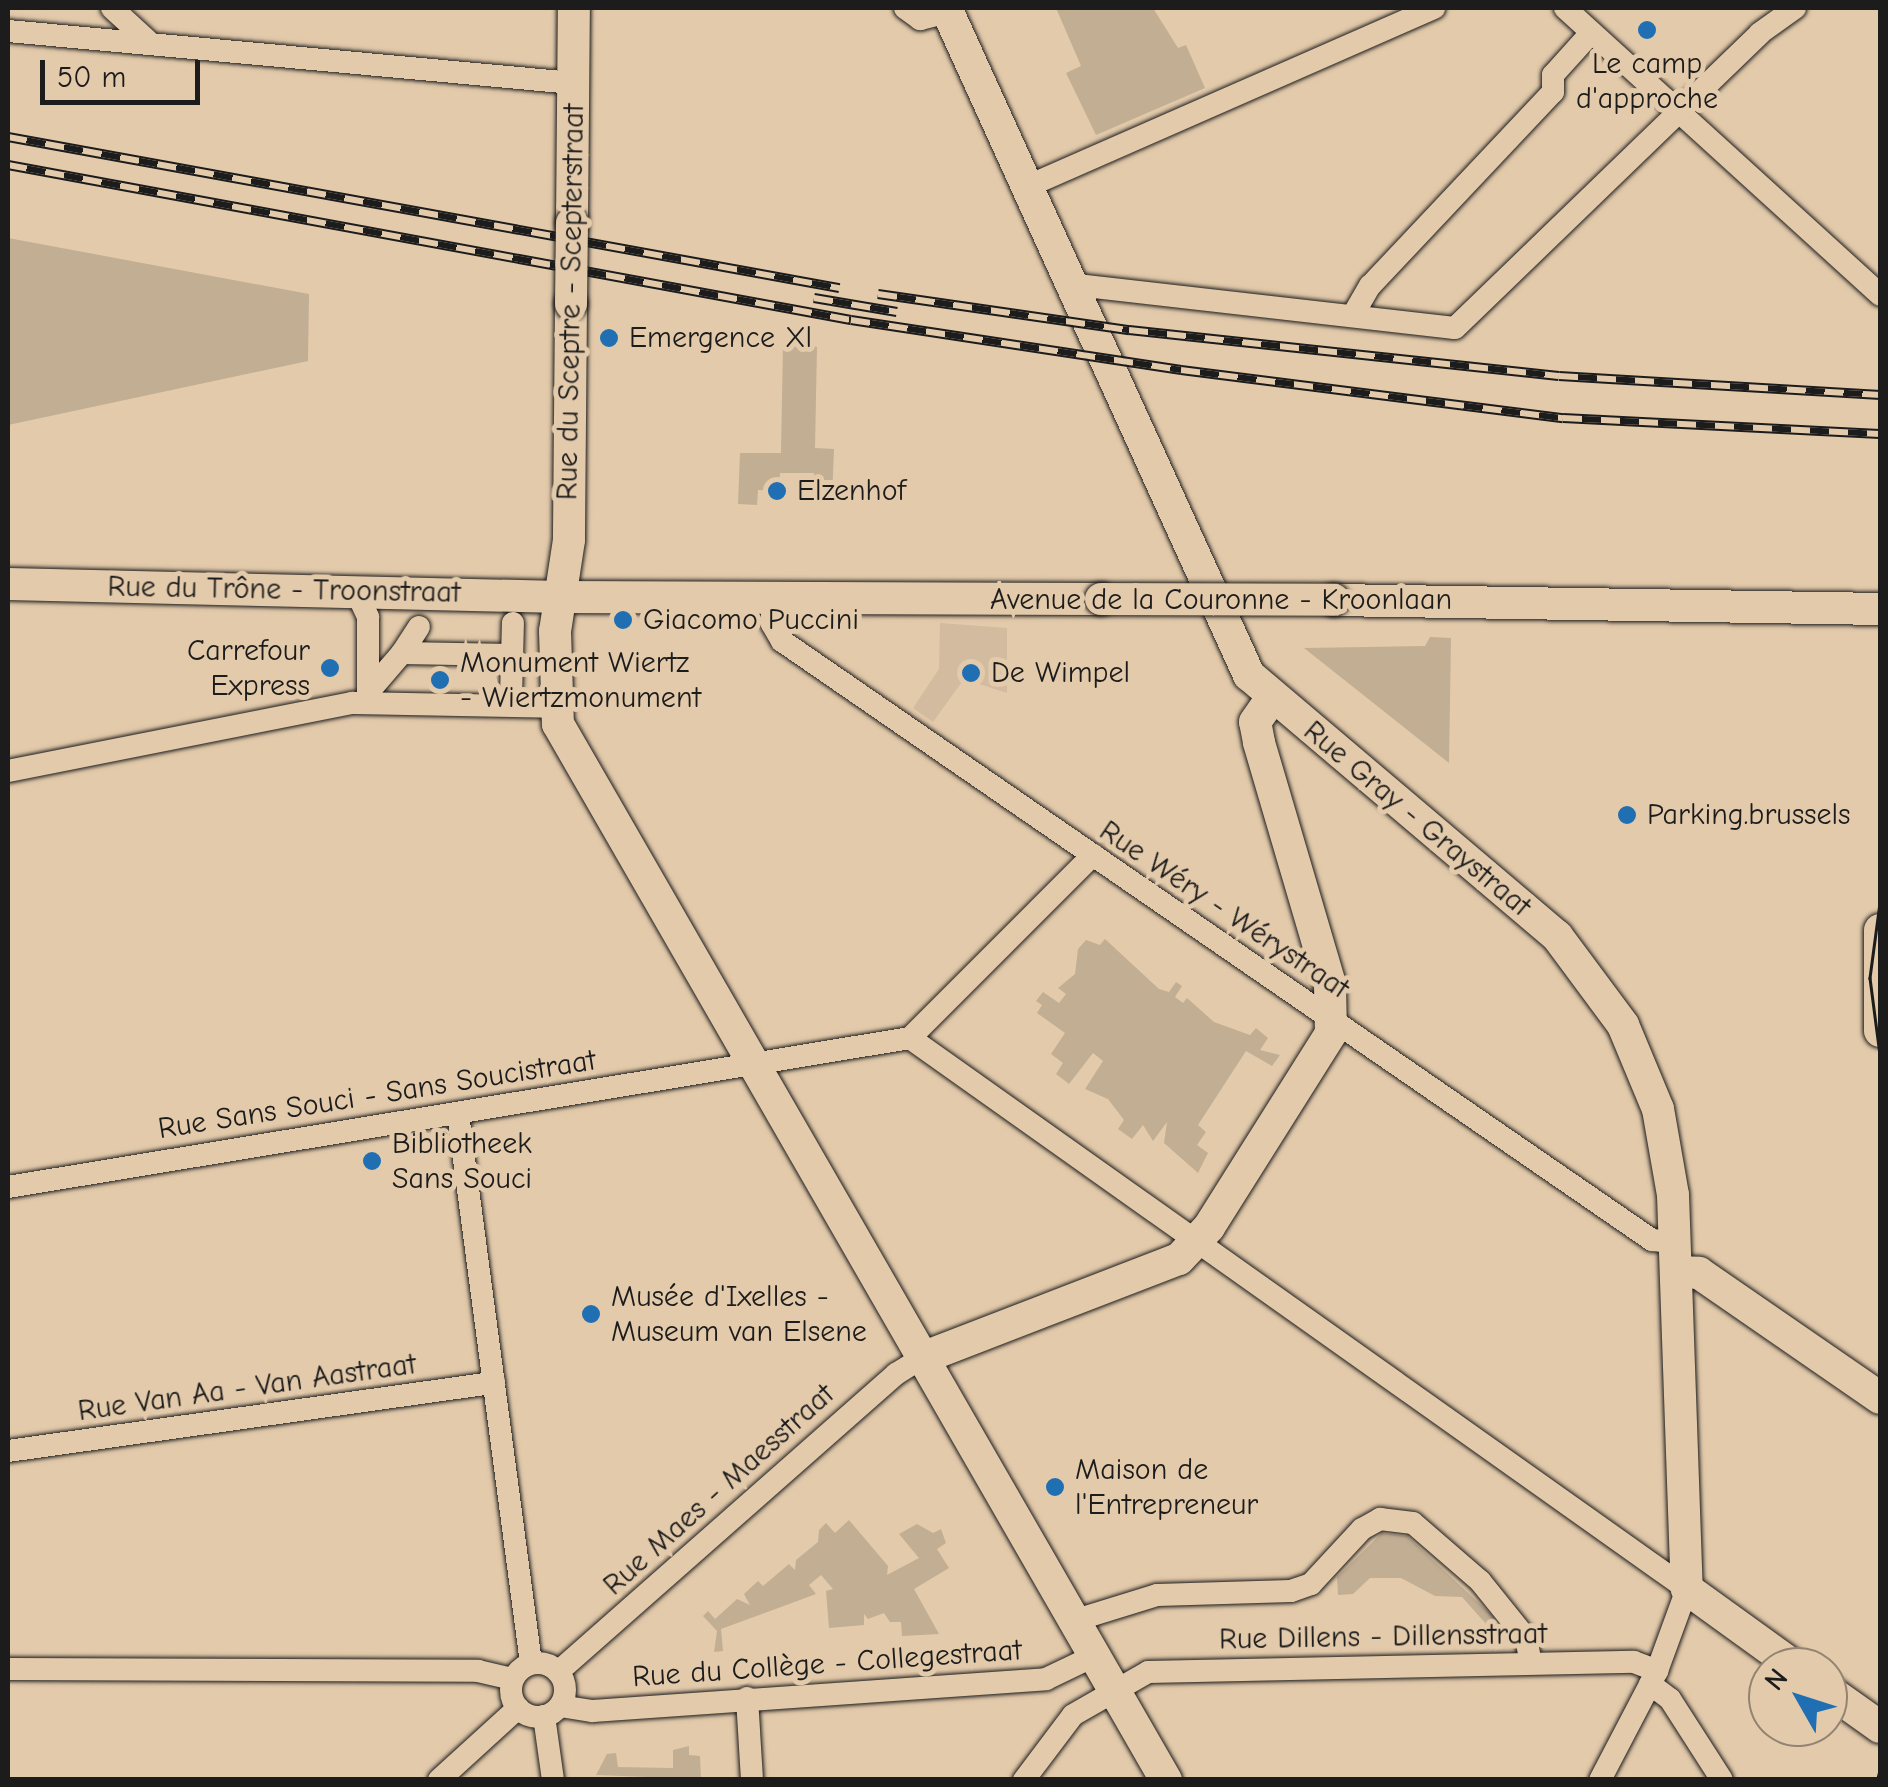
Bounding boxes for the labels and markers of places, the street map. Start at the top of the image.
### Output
marker: Le camp d'approche [1636,19,1658,41]
place label: Le camp d'approche [1576,46,1718,116]
place label: Emergence Xl [629,320,812,356]
marker: Emergence Xl [598,327,620,349]
place label: Elzenhof [797,473,906,509]
marker: Elzenhof [766,480,788,502]
place label: Giacomo Puccini [643,602,859,638]
marker: Giacomo Puccini [612,609,634,631]
place label: Carrefour Express [187,633,310,704]
place label: Monument Wiertz - Wiertzmonument [460,645,701,716]
place label: De Wimpel [991,655,1130,691]
marker: Carrefour Express [319,657,341,679]
marker: De Wimpel [960,662,982,684]
marker: Monument Wiertz - Wiertzmonument [429,669,451,691]
place label: Parking.brussels [1647,797,1851,833]
marker: Parking.brussels [1616,804,1638,826]
place label: Bibliotheek Sans Souci [392,1126,532,1196]
marker: Bibliotheek Sans Souci [361,1150,383,1172]
place label: Musée d'Ixelles - Museum van Elsene [611,1279,867,1350]
marker: Musée d'Ixelles - Museum van Elsene [580,1303,602,1325]
place label: Maison de l'Entrepreneur [1075,1452,1258,1522]
marker: Maison de l'Entrepreneur [1044,1476,1066,1498]

